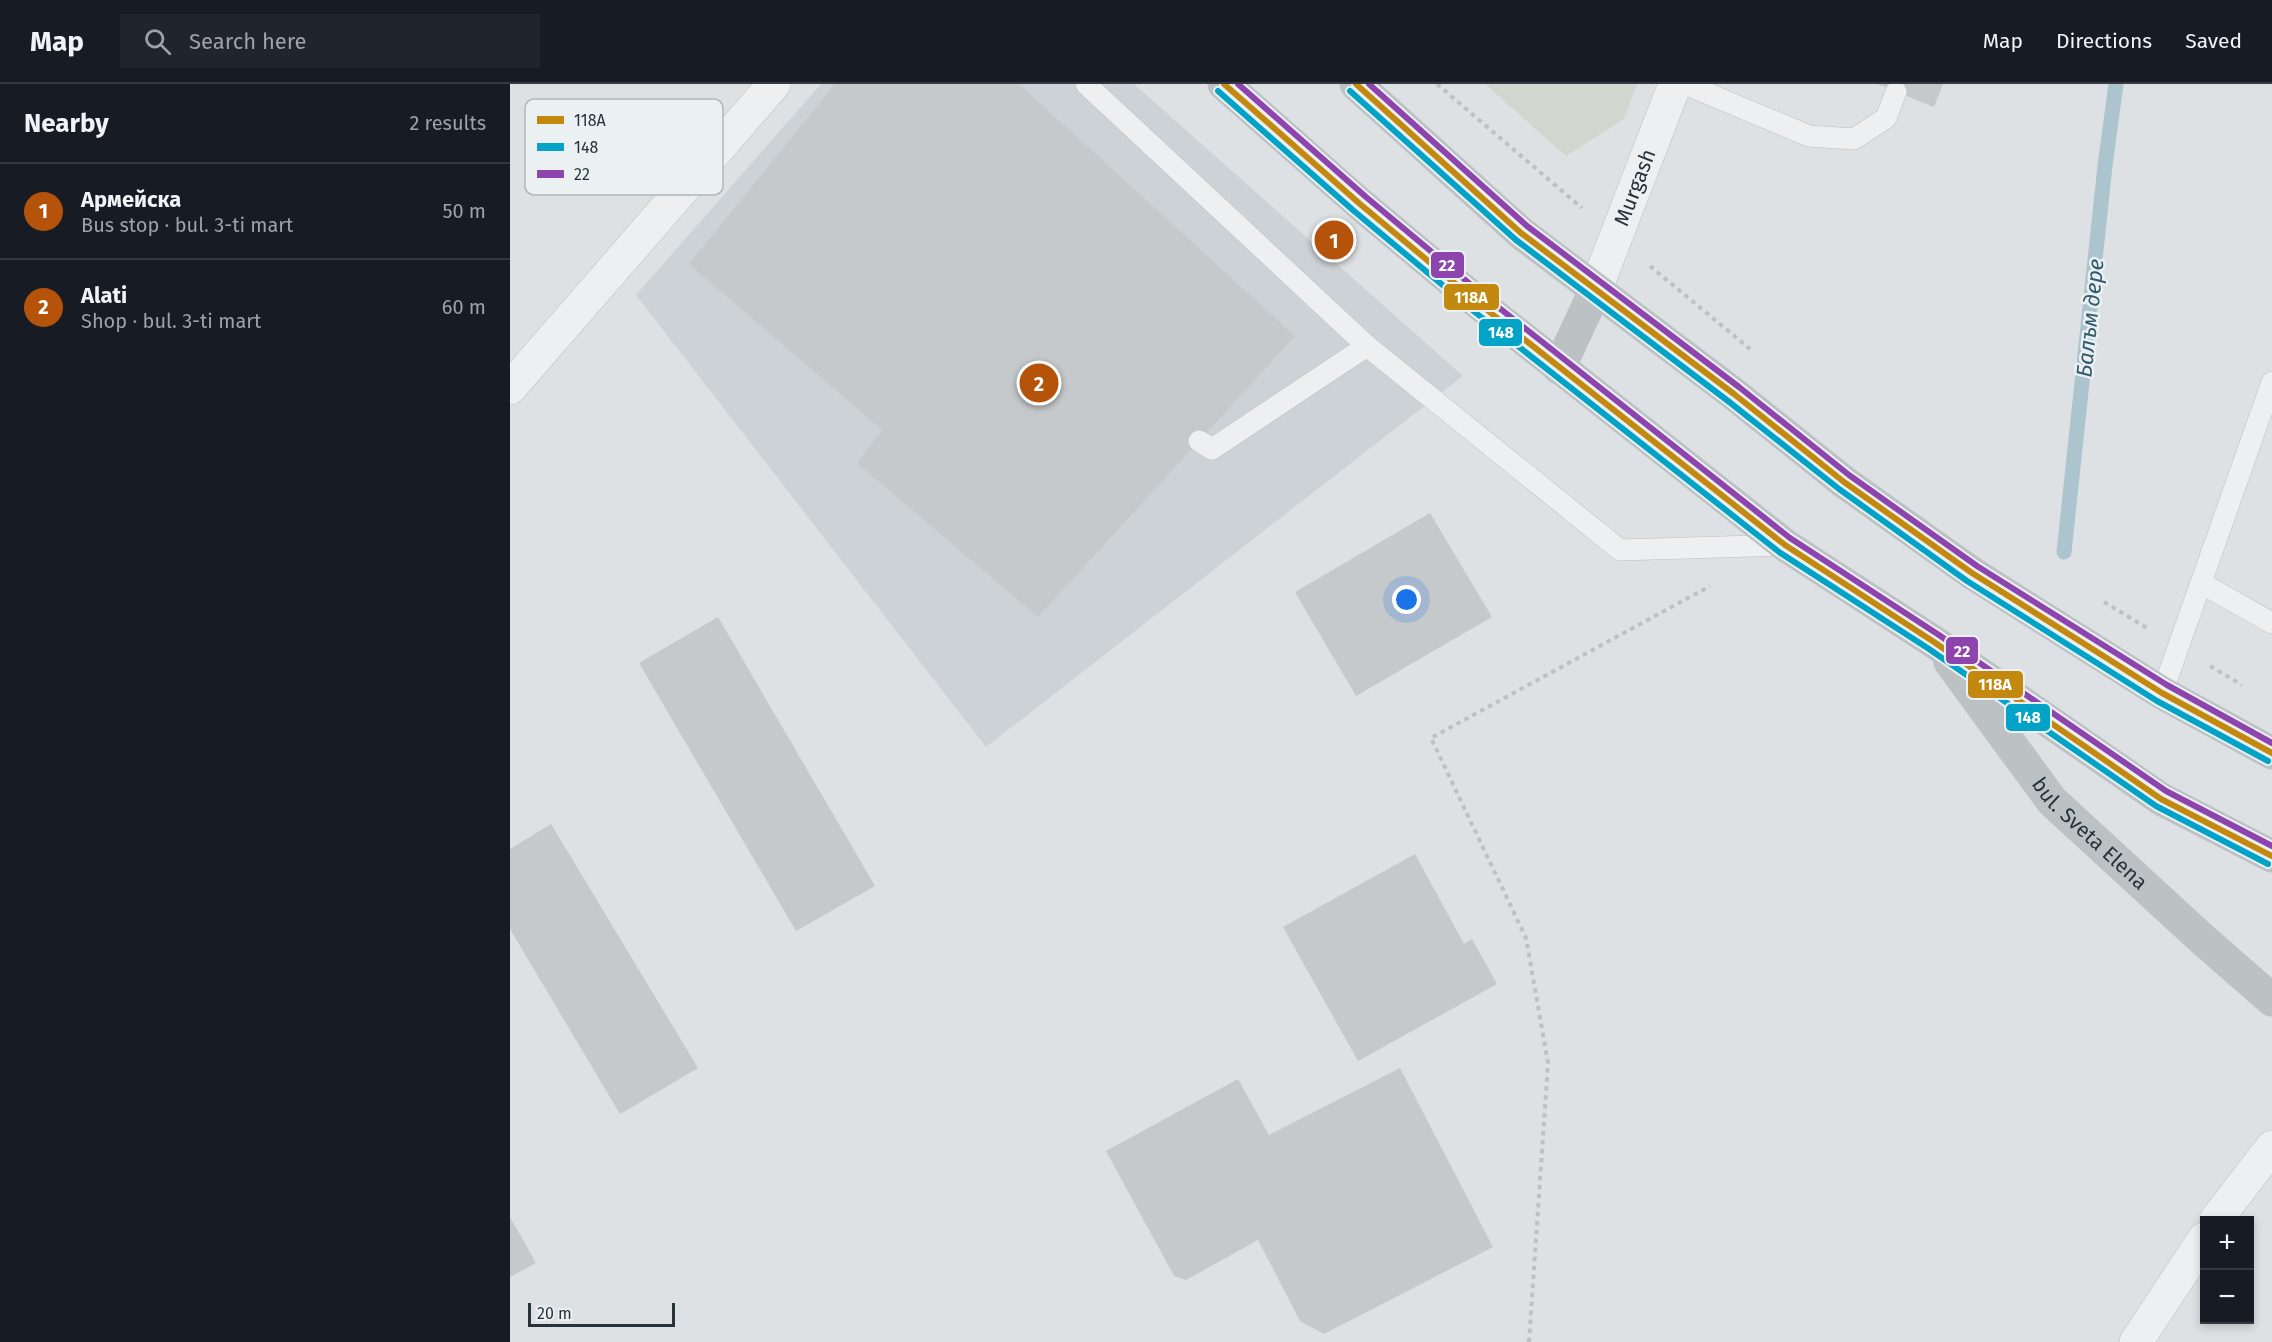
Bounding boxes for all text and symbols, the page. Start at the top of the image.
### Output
search box [120,14,540,68]
text: Map [30,25,84,58]
icon: search [141,25,174,58]
text: Search here [189,28,307,55]
text: Map [1983,28,2023,54]
text: Directions [2056,28,2152,54]
text: Saved [2185,28,2242,54]
legend [525,99,723,195]
text: Nearby [24,108,109,139]
text: 2 results [409,111,486,135]
text: 118А [574,111,606,130]
text: 148 [574,138,598,157]
street label: Murgash [1608,145,1662,230]
text: 22 [574,165,590,184]
text: Армейска [81,186,181,213]
text: 1 [39,199,48,223]
text: 50 m [442,199,486,223]
text: Bus stop · bul. 3-ti mart [81,213,293,237]
pin: 1 [1314,218,1354,262]
line badge: 22 [1430,251,1465,279]
text: 22 [1439,256,1455,275]
water label: Балъм дере [2070,257,2110,379]
text: Alati [81,282,127,309]
line badge: 118А [1443,283,1500,311]
text: 118А [1454,288,1488,307]
text: 2 [38,295,49,319]
text: 60 m [442,295,486,319]
text: Shop · bul. 3-ti mart [81,309,261,333]
line badge: 148 [1478,318,1523,347]
text: 148 [1488,323,1514,342]
pin: 2 [1020,360,1058,406]
your location [1392,585,1421,614]
line badge: 22 [1945,636,1979,665]
text: 22 [1954,642,1970,661]
line badge: 118А [1967,670,2024,699]
text: 118А [1978,675,2012,694]
line badge: 148 [2005,703,2051,732]
text: 148 [2015,708,2041,727]
street label: bul. Sveta Elena [2026,772,2153,895]
map controls [2200,1216,2254,1324]
button: + [2200,1216,2254,1270]
button: − [2200,1270,2254,1324]
scale bar [528,1300,675,1328]
text: 20 m [537,1304,572,1323]

